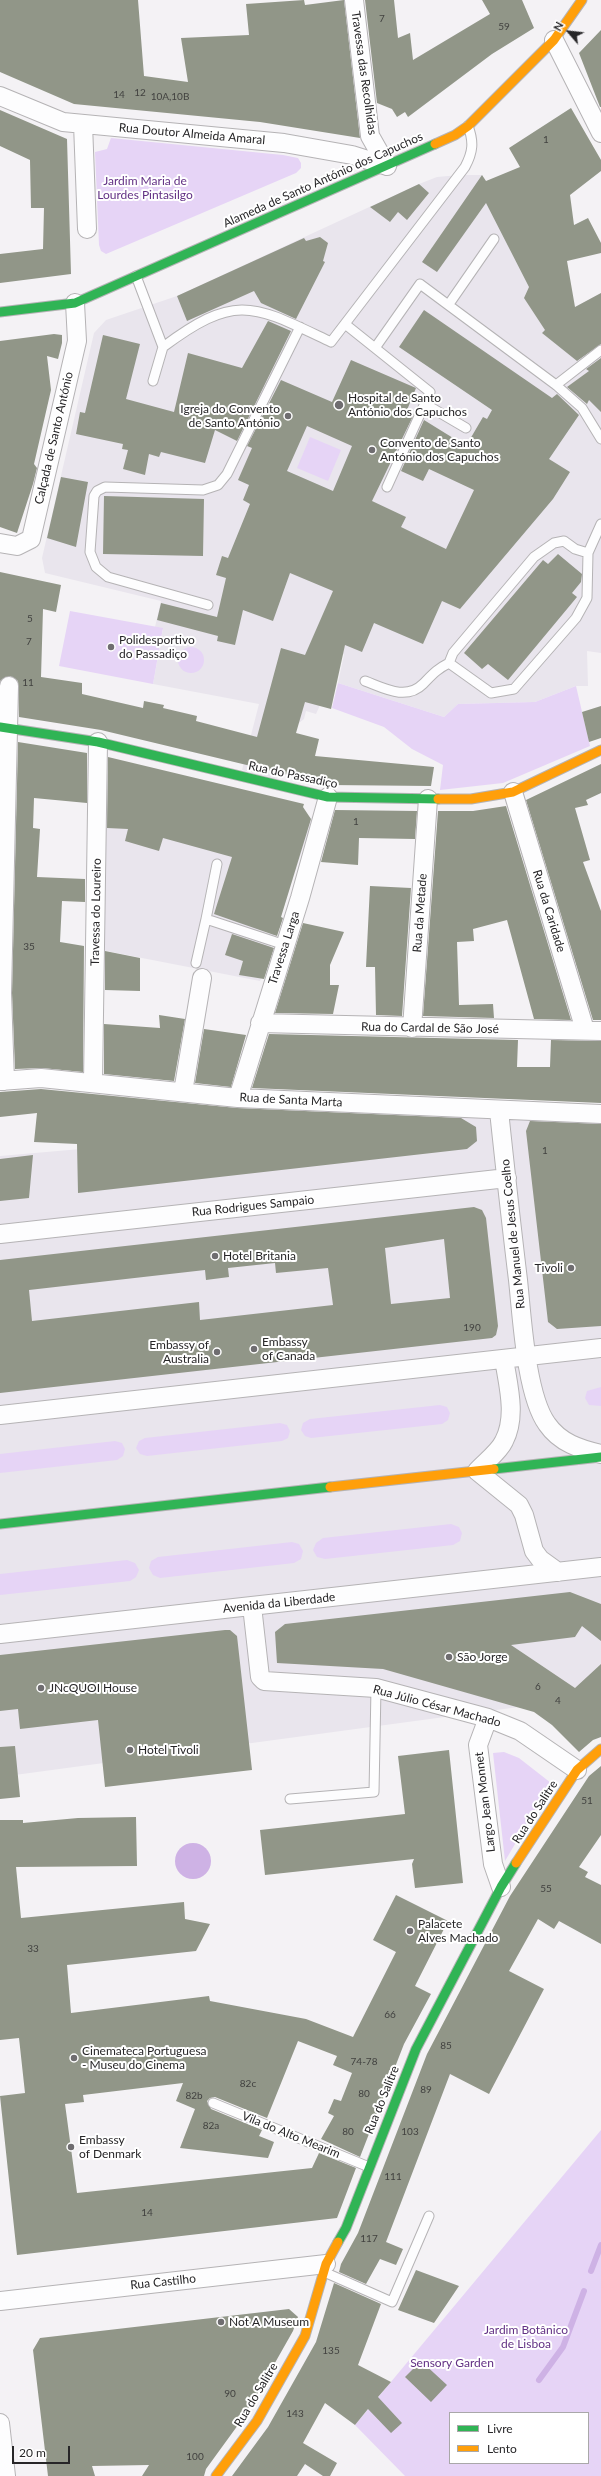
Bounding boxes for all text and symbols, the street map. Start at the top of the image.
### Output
street label: Travessa das Recolhidas [348,10,380,136]
north arrow [549,12,589,52]
house number: 7 [379,13,385,25]
text: N [550,19,566,33]
house number: 59 [498,21,510,33]
house number: 12 [134,87,146,99]
house number: 14 [113,89,125,101]
house number: 10A,10B [151,91,189,103]
street label: Rua Doutor Almeida Amaral [118,120,266,148]
street label: Alameda de Santo António dos Capuchos [221,129,425,231]
house number: 1 [543,134,549,146]
park label: Jardim Maria de Lourdes Pintasilgo [97,174,193,202]
street label: Calçada de Santo António [32,370,76,506]
place label: Hospital de Santo António dos Capuchos [348,391,467,419]
marker: Hospital de Santo António dos Capuchos [333,399,345,411]
place label: Igreja do Convento de Santo António [180,402,280,430]
marker: Igreja do Convento de Santo António [283,411,293,421]
place label: Convento de Santo António dos Capuchos [380,436,499,464]
marker: Convento de Santo António dos Capuchos [367,445,377,455]
house number: 5 [27,613,33,625]
place label: Polidesportivo do Passadiço [119,633,195,661]
house number: 7 [26,636,32,648]
marker: Polidesportivo do Passadiço [106,642,116,652]
house number: 11 [22,677,34,689]
street label: Rua do Passadiço [247,759,339,791]
house number: 1 [353,816,359,828]
street label: Travessa do Loureiro [88,858,104,966]
street label: Rua da Caridade [530,868,568,954]
street label: Rua da Metade [410,873,430,953]
street label: Travessa Larga [265,910,303,986]
house number: 35 [23,941,35,953]
street label: Rua do Cardal de São José [361,1020,499,1036]
street label: Rua de Santa Marta [239,1090,343,1110]
house number: 1 [542,1145,548,1157]
street label: Rua Manuel de Jesus Coelho [498,1158,528,1310]
street label: Rua Rodrigues Sampaio [191,1192,315,1220]
place label: Hotel Britania [223,1249,296,1263]
marker: Hotel Britania [210,1251,220,1261]
place label: Tivoli [535,1261,563,1275]
marker: Tivoli [566,1263,576,1273]
house number: 190 [463,1322,481,1334]
place label: Embassy of Canada [262,1335,315,1363]
place label: Embassy of Australia [149,1338,209,1366]
marker: Embassy of Canada [249,1344,259,1354]
marker: Embassy of Australia [212,1347,222,1357]
street label: Avenida da Liberdade [222,1590,336,1616]
place label: São Jorge [457,1650,508,1664]
marker: São Jorge [444,1652,454,1662]
place label: JNcQUOI House [49,1681,137,1695]
house number: 6 [535,1681,541,1693]
street label: Rua Júlio César Machado [371,1682,503,1730]
marker: JNcQUOI House [36,1683,46,1693]
house number: 4 [555,1695,561,1707]
place label: Hotel Tivoli [138,1743,199,1757]
marker: Hotel Tivoli [125,1745,135,1755]
street label: Largo Jean Monnet [472,1751,498,1853]
street label: Rua do Salitre [509,1778,561,1846]
house number: 51 [581,1795,593,1807]
house number: 55 [540,1883,552,1895]
place label: Palacete Alves Machado [418,1917,498,1945]
marker: Palacete Alves Machado [405,1926,415,1936]
house number: 33 [27,1943,39,1955]
house number: 66 [384,2009,396,2021]
house number: 85 [440,2040,452,2052]
place label: Cinemateca Portuguesa - Museu do Cinema [82,2044,207,2072]
marker: Cinemateca Portuguesa - Museu do Cinema [69,2053,79,2063]
house number: 74-78 [351,2056,377,2068]
street label: Rua do Salitre [362,2064,402,2136]
house number: 82c [240,2078,256,2090]
house number: 89 [420,2084,432,2096]
house number: 80 [358,2088,370,2100]
house number: 82b [185,2090,203,2102]
street label: Vila do Alto Mearim [240,2109,342,2161]
house number: 82a [203,2120,219,2132]
house number: 80 [342,2126,354,2138]
house number: 103 [401,2126,419,2138]
place label: Embassy of Denmark [79,2133,141,2161]
marker: Embassy of Denmark [66,2142,76,2152]
house number: 111 [384,2171,402,2183]
house number: 14 [141,2207,153,2219]
house number: 117 [360,2233,378,2245]
street label: Rua Castilho [129,2271,197,2293]
place label: Not A Museum [229,2315,309,2329]
marker: Not A Museum [216,2317,226,2327]
park label: Jardim Botânico de Lisboa [484,2323,568,2351]
house number: 135 [322,2345,340,2357]
park label: Sensory Garden [410,2356,494,2370]
street label: Rua do Salitre [231,2360,281,2430]
house number: 90 [224,2388,236,2400]
house number: 143 [286,2408,304,2420]
legend [449,2412,589,2464]
text: Livre [487,2421,513,2436]
scale bar [14,2438,72,2464]
text: Lento [487,2441,517,2456]
text: 20 m [19,2445,46,2460]
house number: 100 [186,2451,204,2463]

